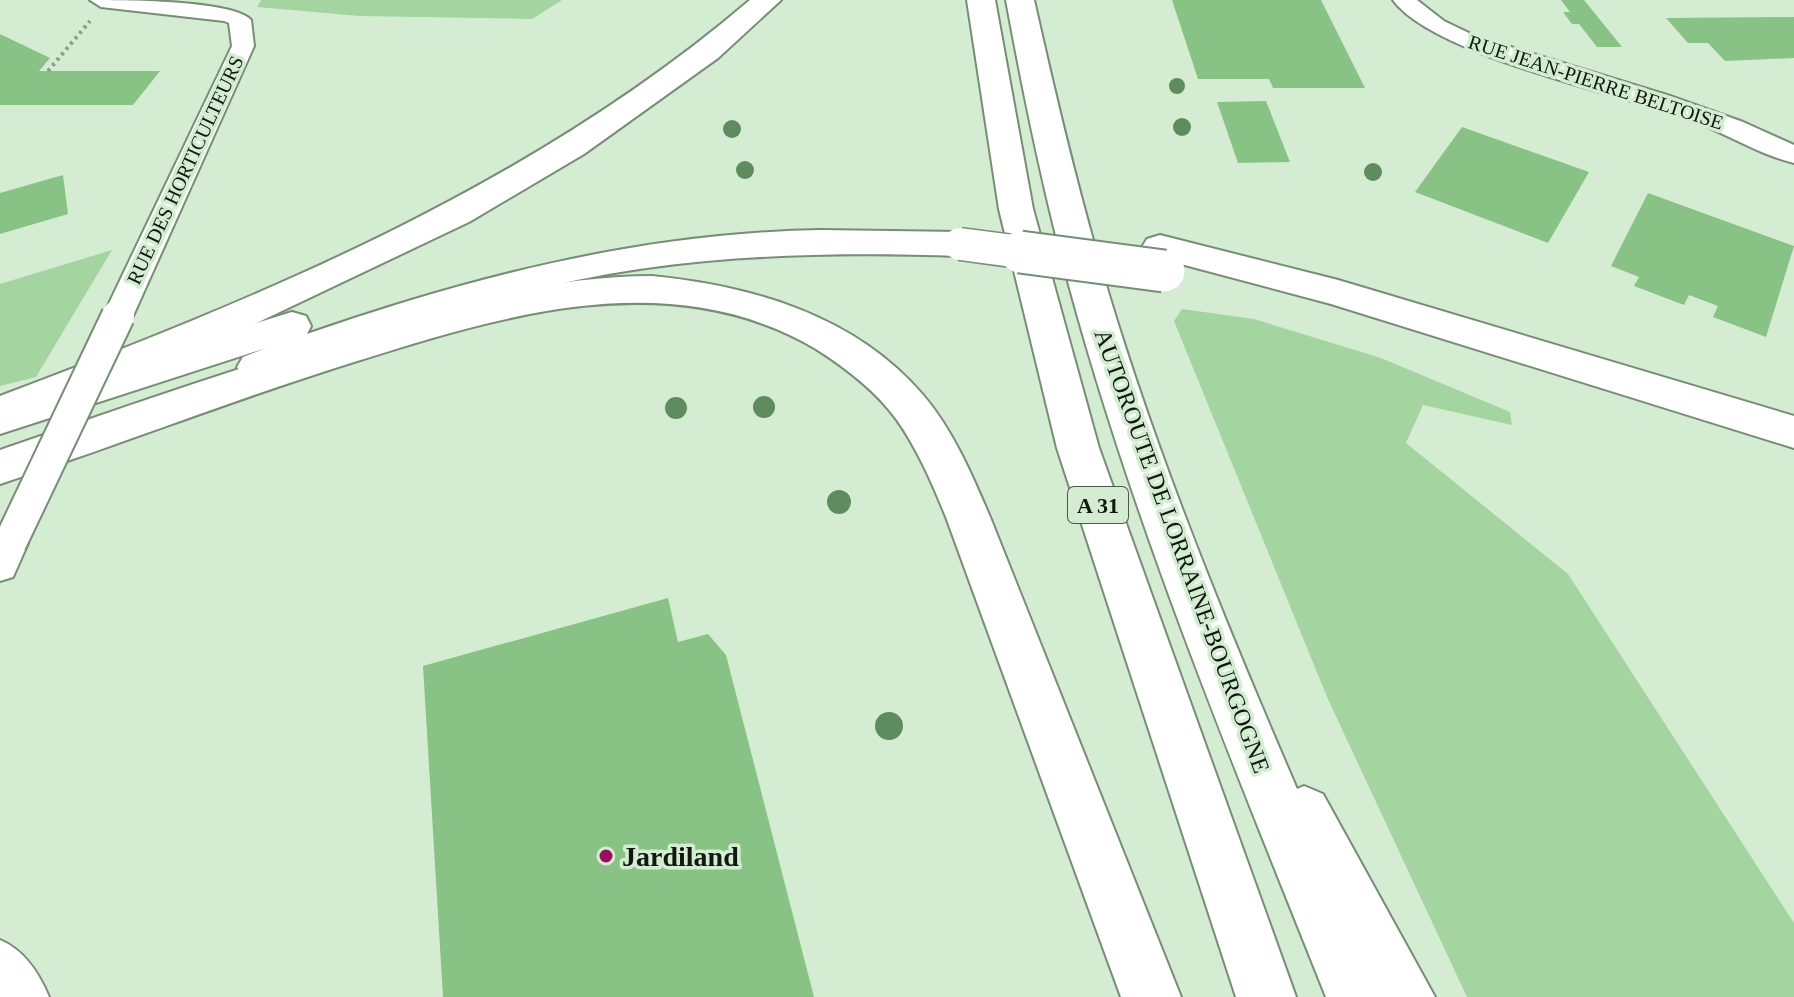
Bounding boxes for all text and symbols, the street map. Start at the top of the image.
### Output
street label: RUE JEAN-PIERRE BELTOISE [1466,30,1726,134]
street label: RUE DES HORTICULTEURS [122,52,248,288]
street label: AUTOROUTE DE LORRAINE-BOURGOGNE [1089,326,1275,776]
road number: A 31 [1068,487,1128,523]
place label: Jardiland [622,841,739,872]
marker: Jardiland [597,847,615,865]

